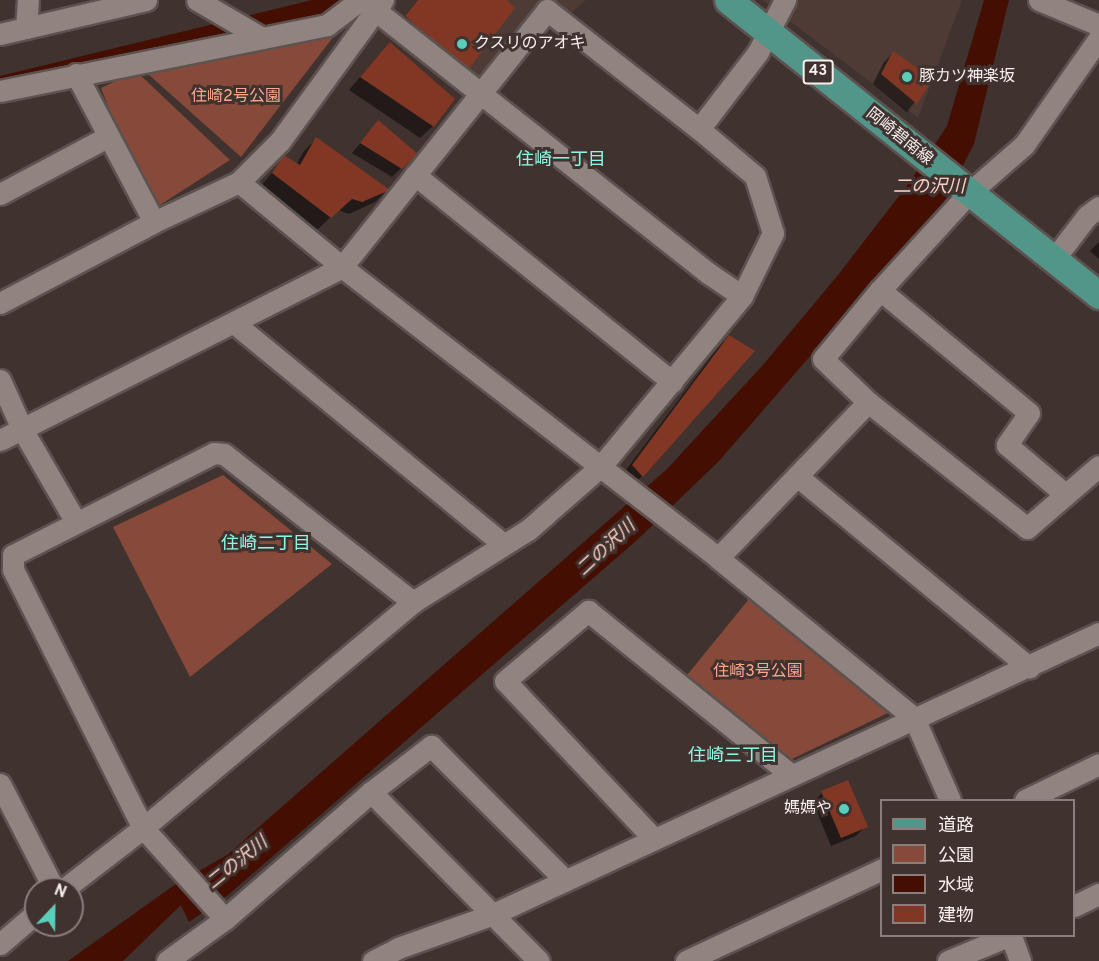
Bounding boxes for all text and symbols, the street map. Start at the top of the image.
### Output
place label: クスリのアオキ [474,34,586,54]
marker: クスリのアオキ [455,37,469,51]
road number: 43 [802,60,834,84]
place label: 豚カツ神楽坂 [919,67,1015,87]
marker: 豚カツ神楽坂 [900,70,914,84]
park label: 住崎2号公園 [191,87,281,107]
street label: 岡崎碧南線 [862,104,936,170]
district label: 住崎一丁目 [516,150,606,172]
water label: 二の沢川 [893,177,965,199]
water label: 二の沢川 [573,517,641,581]
district label: 住崎二丁目 [221,534,311,556]
park label: 住崎3号公園 [713,662,803,682]
district label: 住崎三丁目 [688,746,778,768]
place label: 媽媽や [784,799,832,819]
legend [880,799,1075,937]
marker: 媽媽や [837,802,851,816]
text: 道路 [938,815,974,838]
water label: 二の沢川 [203,833,273,895]
text: 公園 [938,845,974,868]
text: 水域 [938,875,974,898]
north arrow [24,877,84,937]
text: N [51,881,69,904]
text: 建物 [938,905,974,928]

